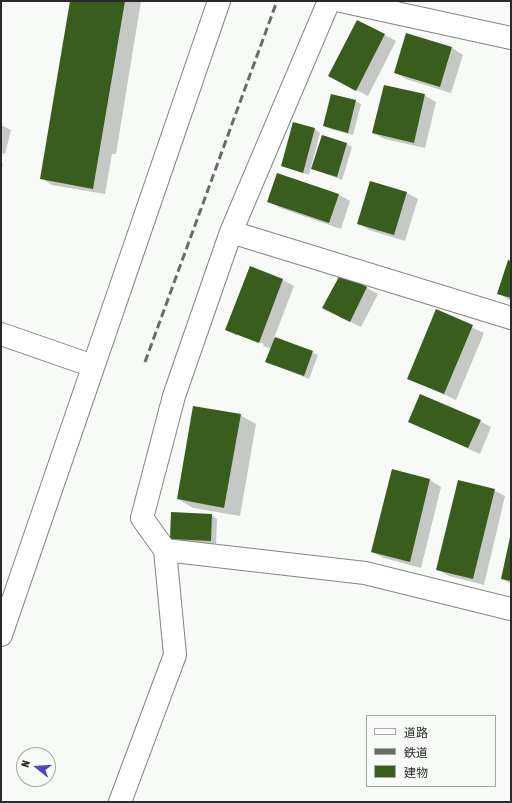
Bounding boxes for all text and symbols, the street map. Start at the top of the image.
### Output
legend [366,715,496,787]
text: 道路 [404,726,428,740]
text: 鉄道 [404,746,428,760]
north arrow [16,747,56,787]
text: N [19,759,32,769]
text: 建物 [404,766,428,780]

